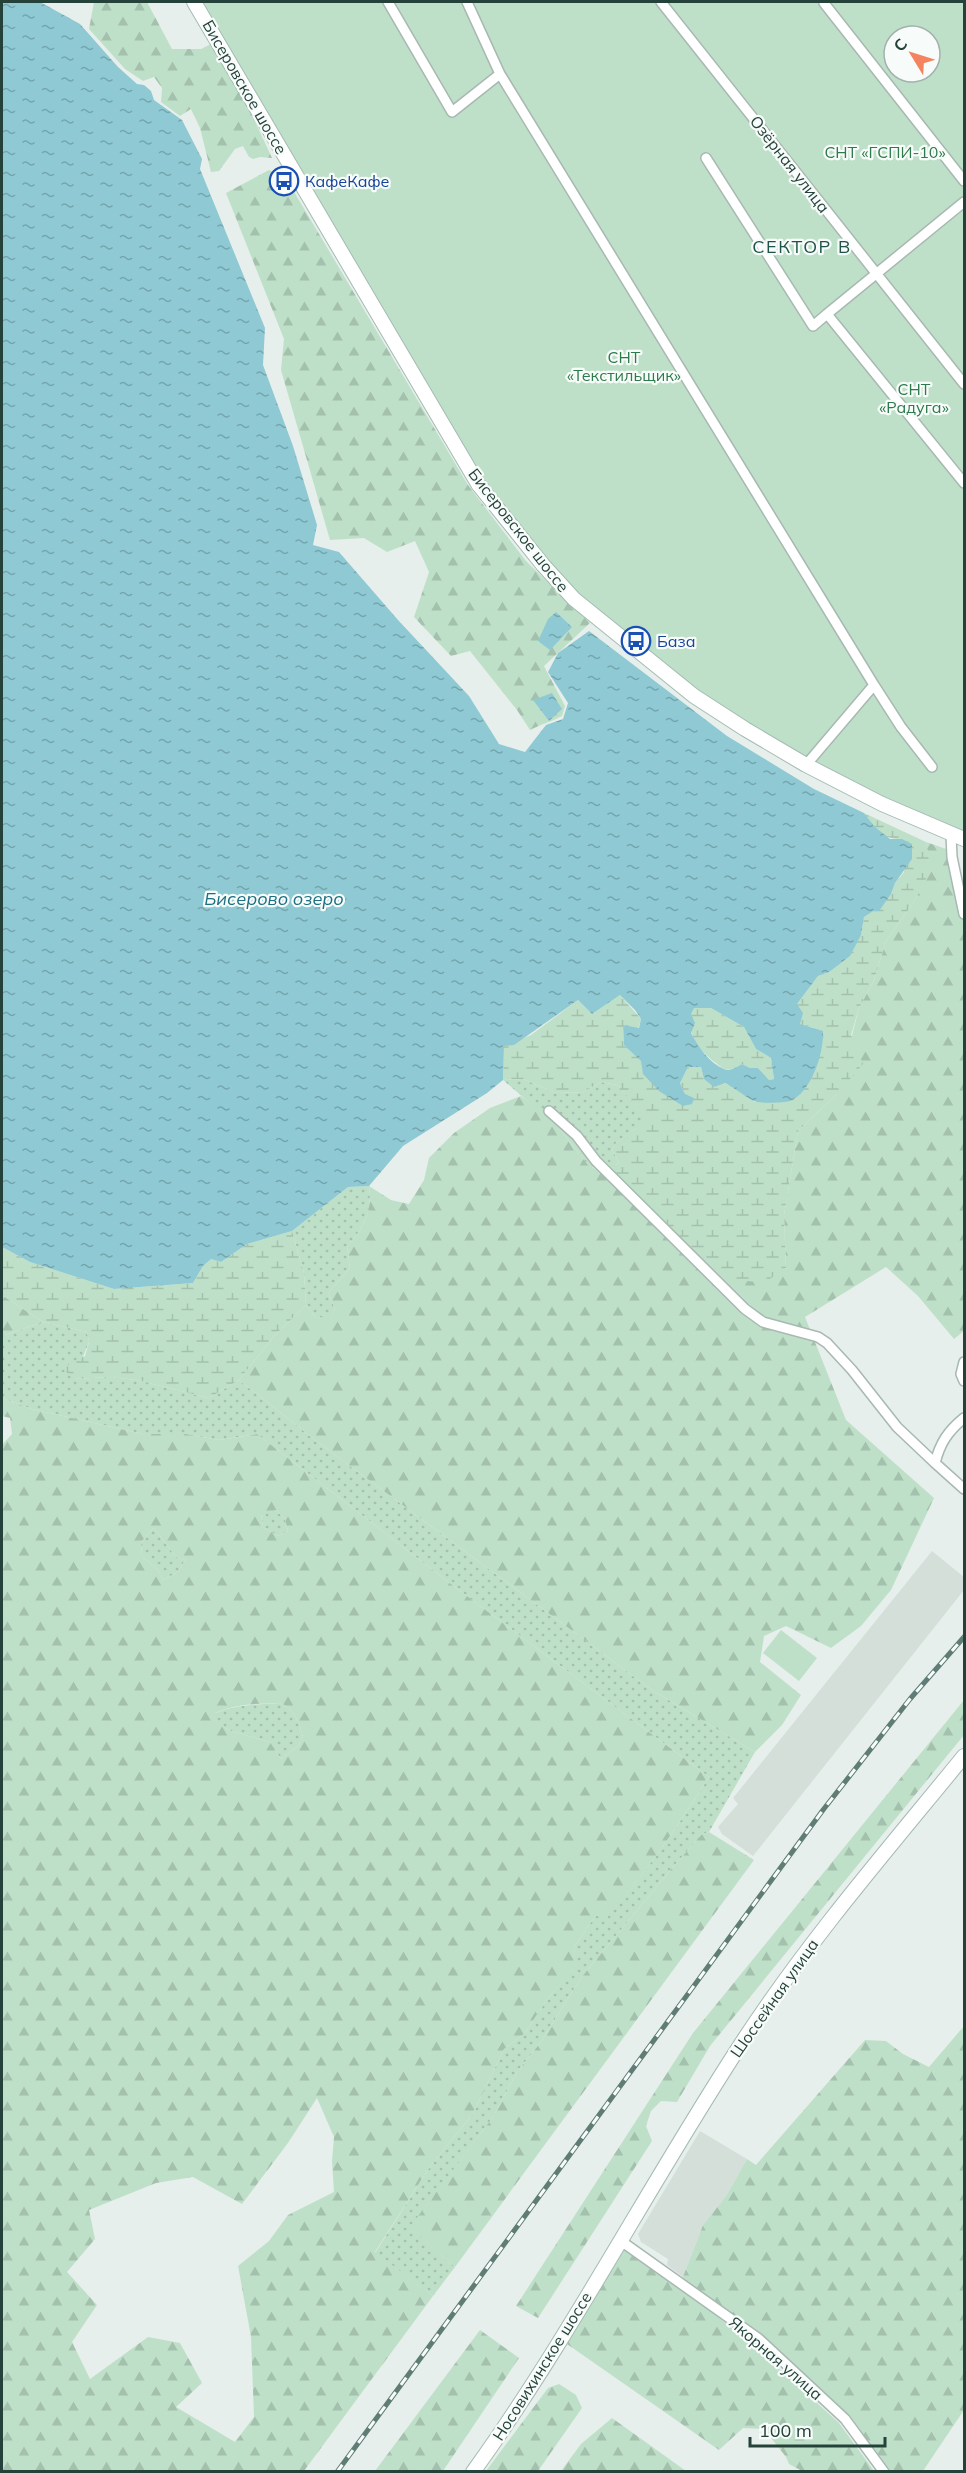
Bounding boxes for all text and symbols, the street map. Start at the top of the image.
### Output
street label: Бисеровское шоссе [198,16,292,158]
north arrow [882,24,942,84]
text: С [889,34,911,55]
street label: Озёрная улица [746,111,834,217]
park label: СНТ «ГСПИ-10» [824,142,946,162]
bus stop icon: КафеКафе [268,165,300,197]
place label: КафеКафе [305,171,390,191]
district label: СЕКТОР В [752,235,852,258]
park label: СНТ «Текстильщик» [567,347,681,385]
park label: СНТ «Радуга» [879,379,949,417]
street label: Бисеровское шоссе [464,464,574,596]
bus stop icon: База [620,625,652,657]
place label: База [657,631,695,651]
water label: Бисерово озеро [204,887,344,910]
street label: Шоссейная улица [726,1935,822,2061]
street label: Носовихинское шоссе [488,2288,596,2444]
street label: Якорная улица [725,2312,827,2404]
scale bar [750,2410,885,2448]
text: 100 m [759,2419,812,2442]

